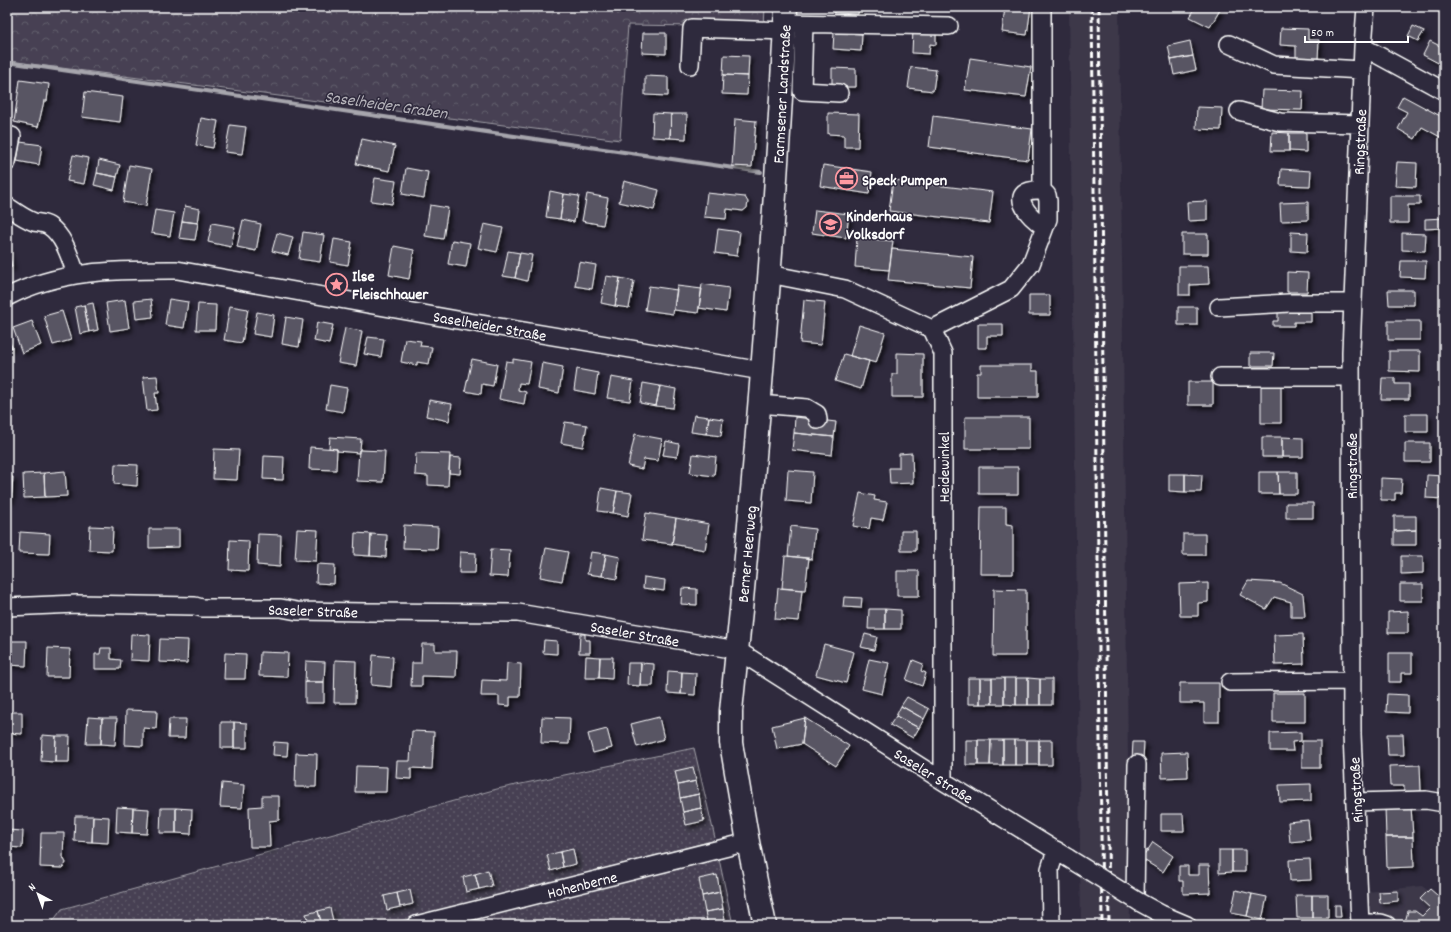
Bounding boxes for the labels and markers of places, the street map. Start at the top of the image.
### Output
office icon: Speck Pumpen [833,166,859,192]
place label: Speck Pumpen [862,170,947,193]
place label: Kinderhaus Volksdorf [846,206,913,247]
school or university icon: Kinderhaus Volksdorf [818,211,844,237]
place label: Ilse Fleischhauer [352,266,429,307]
place icon: Ilse Fleischhauer [324,271,350,297]

